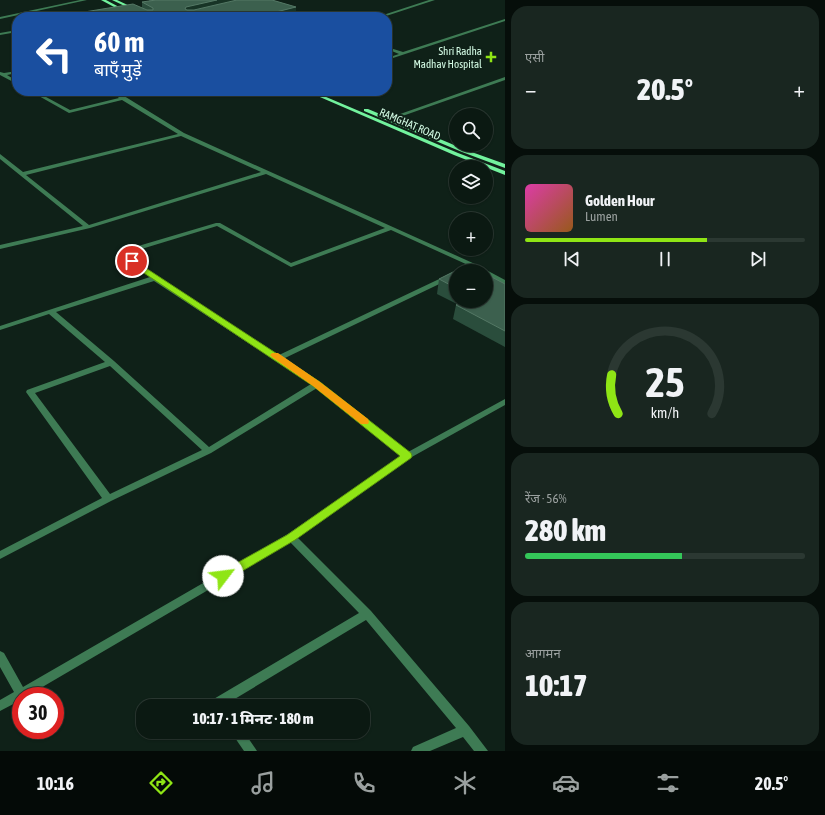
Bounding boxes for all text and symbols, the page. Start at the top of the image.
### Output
text: 60 m [94,26,144,58]
icon: left [28,28,80,80]
place label: Shri Radha Madhav Hospital [413,45,482,70]
text: एसी [525,50,544,65]
marker: Shri Radha Madhav Hospital [485,51,497,63]
text: बाएँ मुड़ें [94,59,142,80]
text: 20.5° [637,72,693,106]
text: − [525,76,536,102]
text: + [794,76,805,102]
street label: RAMGHAT ROAD [378,106,442,142]
map controls [449,108,493,308]
button: search [449,108,493,152]
button: layers [449,160,493,204]
text: Golden Hour [585,192,655,209]
text: Lumen [585,209,618,224]
button: + [449,212,493,256]
pin [115,244,149,278]
icon: previous [561,248,583,270]
icon: pause [654,248,676,270]
icon: next [747,248,769,270]
icon: arrive [121,250,143,272]
button: − [449,264,493,308]
text: 25 [645,357,685,405]
text: km/h [651,404,679,420]
text: रेंज · 56% [525,491,567,506]
text: 280 km [525,513,606,547]
position arrow [202,555,244,597]
text: आगमन [525,646,561,661]
text: 10:17 [525,668,587,702]
speed limit sign: 30 [12,687,64,739]
text: 10:17 · 1 मिनट · 180 m [192,710,314,727]
icon: directions [147,769,175,797]
icon: music [249,769,277,797]
icon: phone [350,769,378,797]
icon: climate [451,769,479,797]
icon: car [552,769,580,797]
icon: filters [654,769,682,797]
text: 10:16 [37,773,74,794]
text: 20.5° [755,773,788,794]

